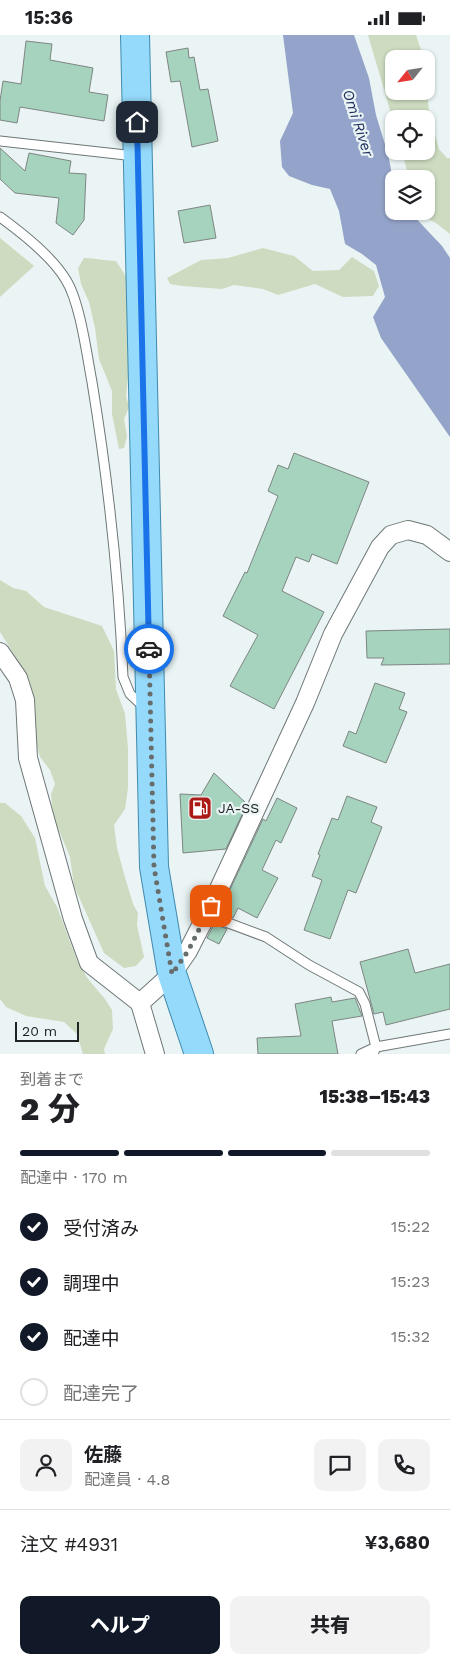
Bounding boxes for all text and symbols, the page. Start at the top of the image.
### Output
text: 15:36 [25,6,73,29]
north arrow [385,50,435,100]
map controls [385,50,435,220]
water label: Omi River [339,87,378,160]
pin [116,101,158,143]
icon: home [123,108,151,136]
button: locate [385,110,435,160]
button: layers [385,170,435,220]
courier [124,624,174,674]
icon: car [135,635,163,663]
fuel station icon: JA-SS [187,795,213,821]
place label: JA-SS [218,800,259,816]
pin [190,885,232,927]
icon: bag [197,892,225,920]
scale bar [15,1019,79,1042]
text: 20 m [22,1023,57,1039]
text: 到着まで [20,1070,84,1089]
text: 15:38–15:43 [320,1085,430,1108]
text: 2 分 [20,1090,80,1128]
text: 配達中 · 170 m [20,1168,128,1187]
icon: check [20,1213,48,1241]
text: 受付済み [63,1217,139,1240]
text: 15:22 [391,1217,430,1236]
icon: check [20,1268,48,1296]
text: 調理中 [63,1272,120,1295]
text: 15:23 [391,1272,430,1291]
icon: check [20,1323,48,1351]
text: 配達中 [63,1327,120,1350]
text: 15:32 [391,1327,430,1346]
text: 配達完了 [63,1382,139,1405]
button: person [20,1439,72,1491]
button: chat [314,1439,366,1491]
button: phone [378,1439,430,1491]
text: 佐藤 [84,1443,122,1466]
text: 配達員 · 4.8 [84,1470,170,1489]
text: ¥3,680 [365,1531,430,1554]
text: 注文 #4931 [20,1533,118,1556]
button: ヘルプ [20,1596,220,1654]
button: 共有 [230,1596,430,1654]

